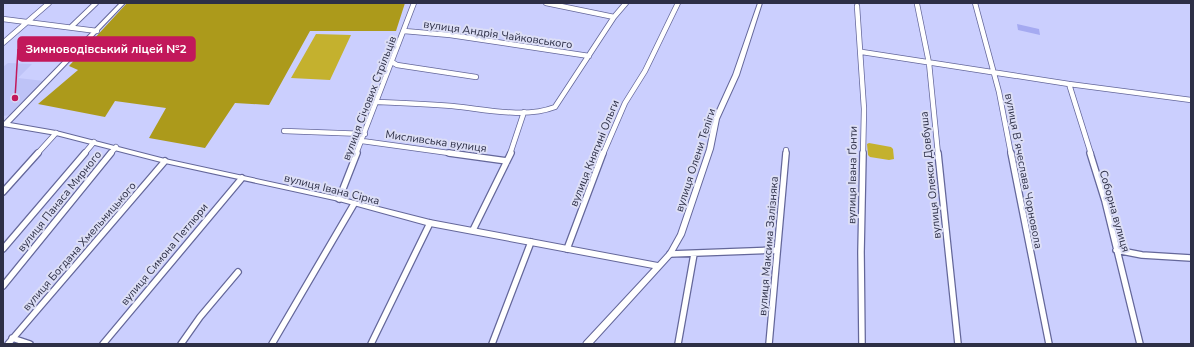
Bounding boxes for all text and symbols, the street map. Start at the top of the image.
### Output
street label: вулиця Андрія Чайковського [422,17,573,52]
street label: вулиця Січових Стрільців [339,34,400,162]
callout: Зимноводівський ліцей №2 [18,37,195,61]
text: Зимноводівський ліцей №2 [25,41,187,57]
street label: вулиця Вʼячеслава Чорновола [1001,92,1046,250]
street label: вулиця Княгині Ольги [566,98,623,209]
street label: вулиця Олени Теліги [672,107,719,214]
street label: вулиця Олекси Довбуша [916,111,945,239]
street label: вулиця Івана Ґонти [844,126,861,224]
street label: Мисливська вулиця [384,127,488,156]
street label: вулиця Панаса Мирного [14,148,105,255]
street label: Соборна вулиця [1096,169,1133,254]
street label: вулиця Івана Сірка [283,170,381,209]
street label: вулиця Максима Залізняка [755,176,782,316]
street label: вулиця Богдана Хмельницького [19,179,140,314]
street label: вулиця Симона Петлюри [117,200,212,309]

